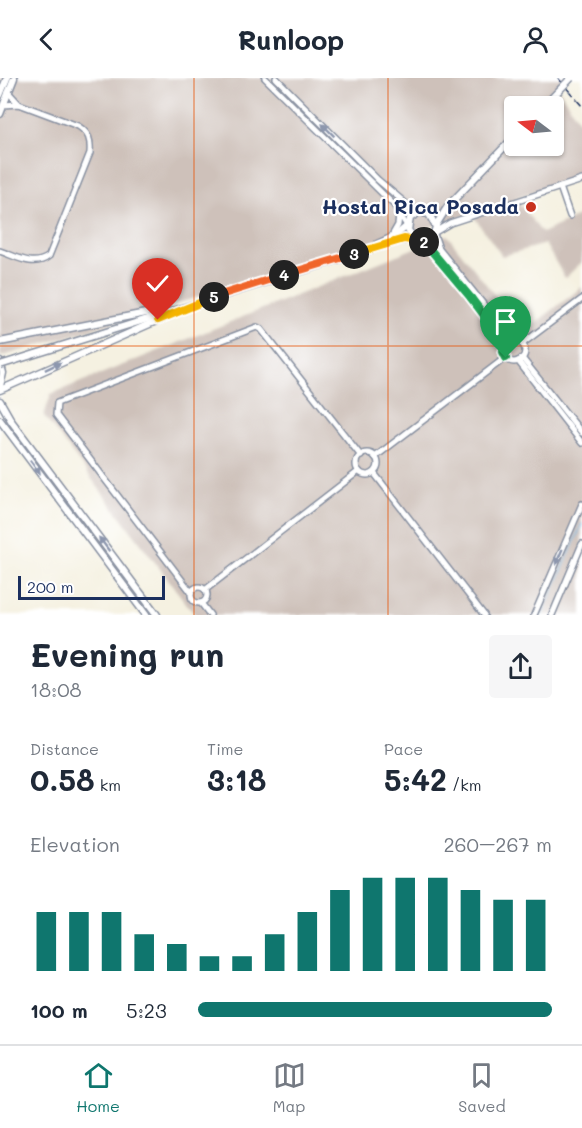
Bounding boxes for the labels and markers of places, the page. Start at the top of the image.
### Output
place label: Hostal Rica Posada [322,193,519,219]
marker: Hostal Rica Posada [524,200,538,214]
pin: 2 [409,227,439,257]
pin: 3 [339,239,369,269]
pin [132,258,183,320]
pin: 4 [269,260,299,290]
pin: 5 [199,282,229,312]
pin [480,296,531,358]

